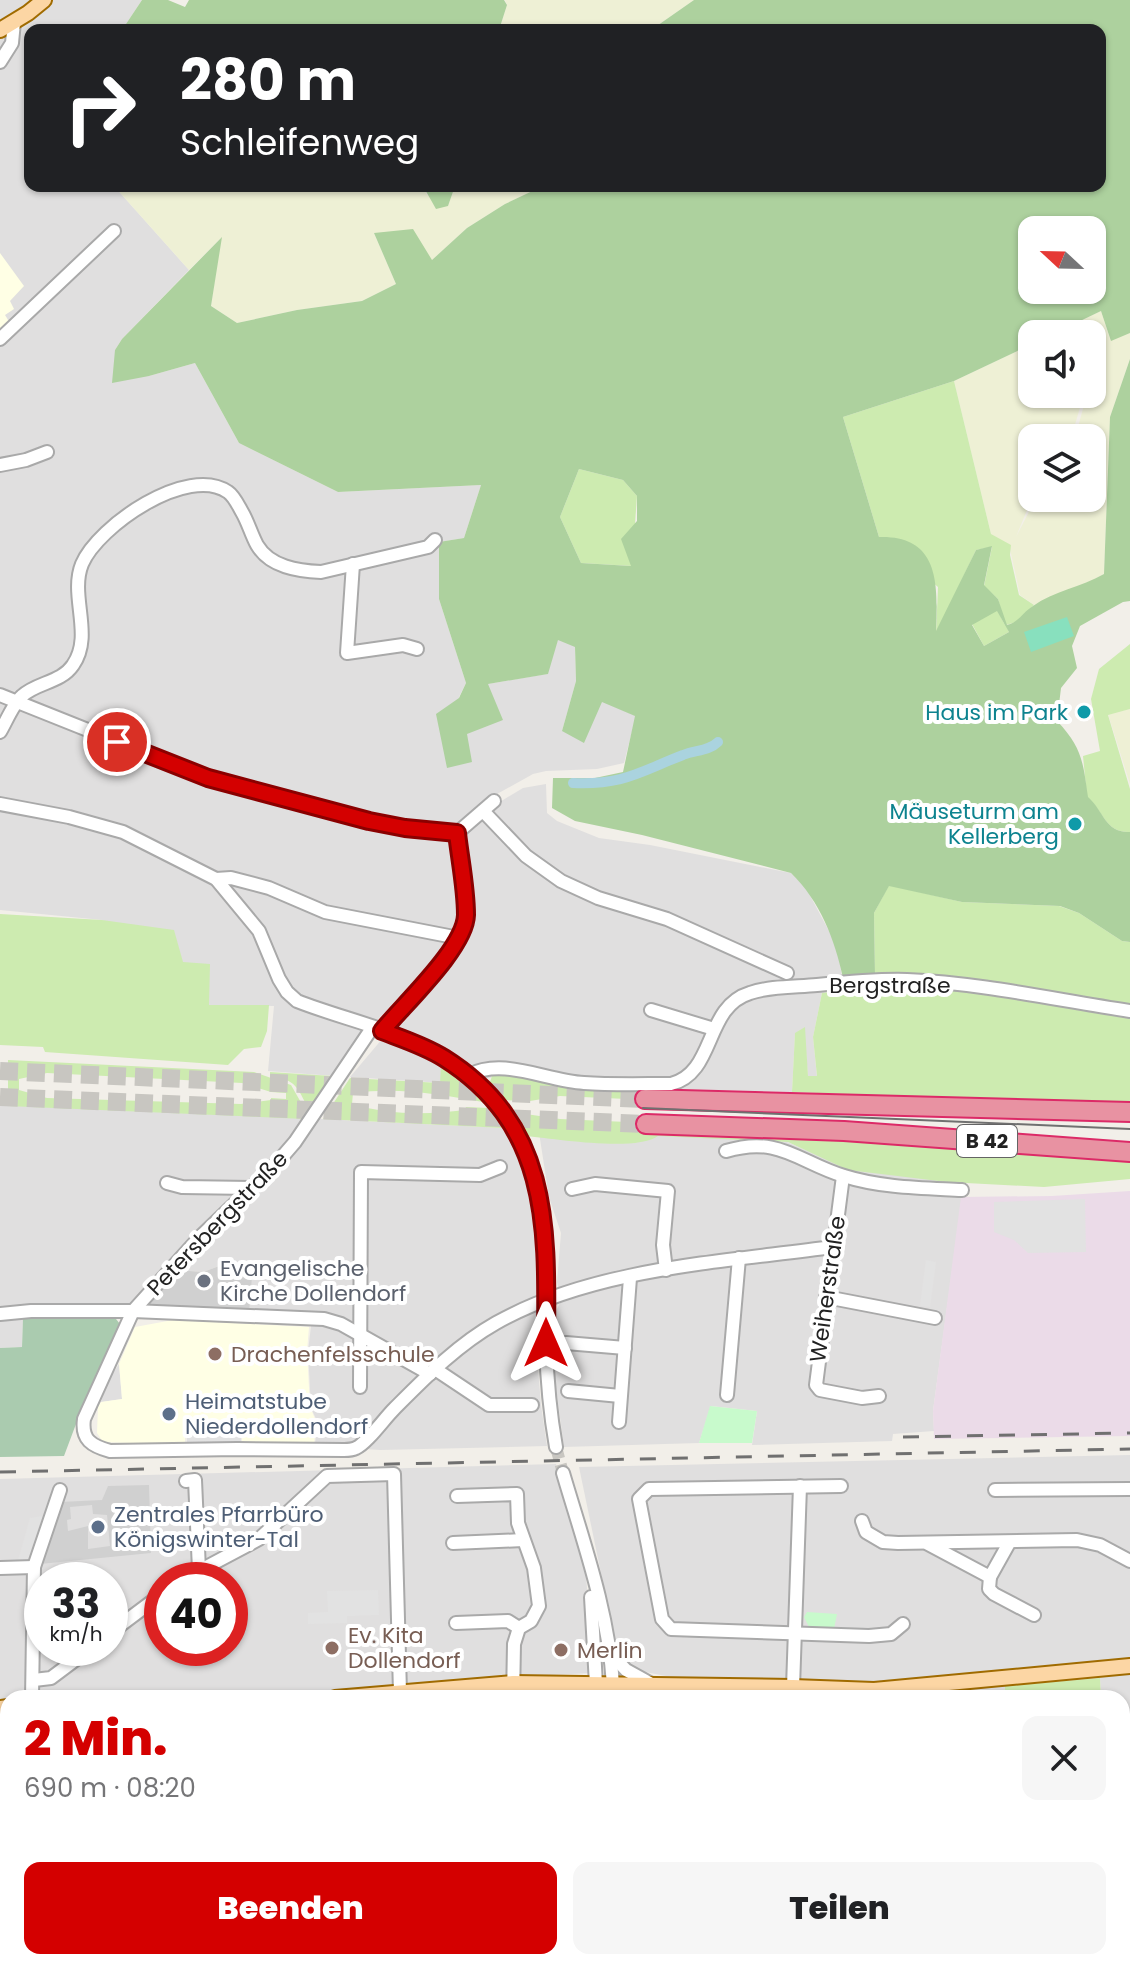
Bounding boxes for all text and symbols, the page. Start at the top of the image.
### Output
text: 280 m [180,41,356,120]
icon: right [48,56,152,160]
text: Schleifenweg [180,117,419,168]
north arrow [1018,216,1106,304]
map controls [1018,216,1106,512]
button: sound [1018,320,1106,408]
button: layers [1018,424,1106,512]
place label: Haus im Park [925,697,1069,728]
marker: Haus im Park [1075,703,1093,721]
pin [83,708,151,776]
icon: arrive [95,720,139,764]
place label: Mäuseturm am Kellerberg [890,796,1059,852]
marker: Mäuseturm am Kellerberg [1066,815,1084,833]
street label: Bergstraße [829,970,951,1001]
road number: B 42 [957,1125,1017,1157]
street label: Petersbergstraße [140,1144,295,1303]
street label: Weiherstraße [802,1214,853,1364]
place label: Evangelische Kirche Dollendorf [220,1253,406,1309]
marker: Evangelische Kirche Dollendorf [195,1272,213,1290]
position arrow [504,1301,588,1385]
place label: Drachenfelsschule [231,1339,435,1370]
marker: Drachenfelsschule [206,1345,224,1363]
place label: Heimatstube Niederdollendorf [185,1386,368,1442]
marker: Heimatstube Niederdollendorf [160,1405,178,1423]
place label: Zentrales Pfarrbüro Königswinter-Tal [114,1499,324,1555]
marker: Zentrales Pfarrbüro Königswinter-Tal [89,1518,107,1536]
speed limit sign: 40 [144,1562,248,1666]
text: 33 [52,1576,100,1632]
text: km/h [49,1620,103,1648]
place label: Ev. Kita Dollendorf [348,1620,461,1676]
place label: Merlin [577,1635,643,1666]
marker: Ev. Kita Dollendorf [323,1639,341,1657]
marker: Merlin [552,1641,570,1659]
text: 2 Min. [24,1705,168,1772]
button: close [1022,1716,1106,1800]
text: 690 m · 08:20 [24,1770,196,1806]
button: Beenden [24,1862,557,1954]
button: Teilen [573,1862,1106,1954]

